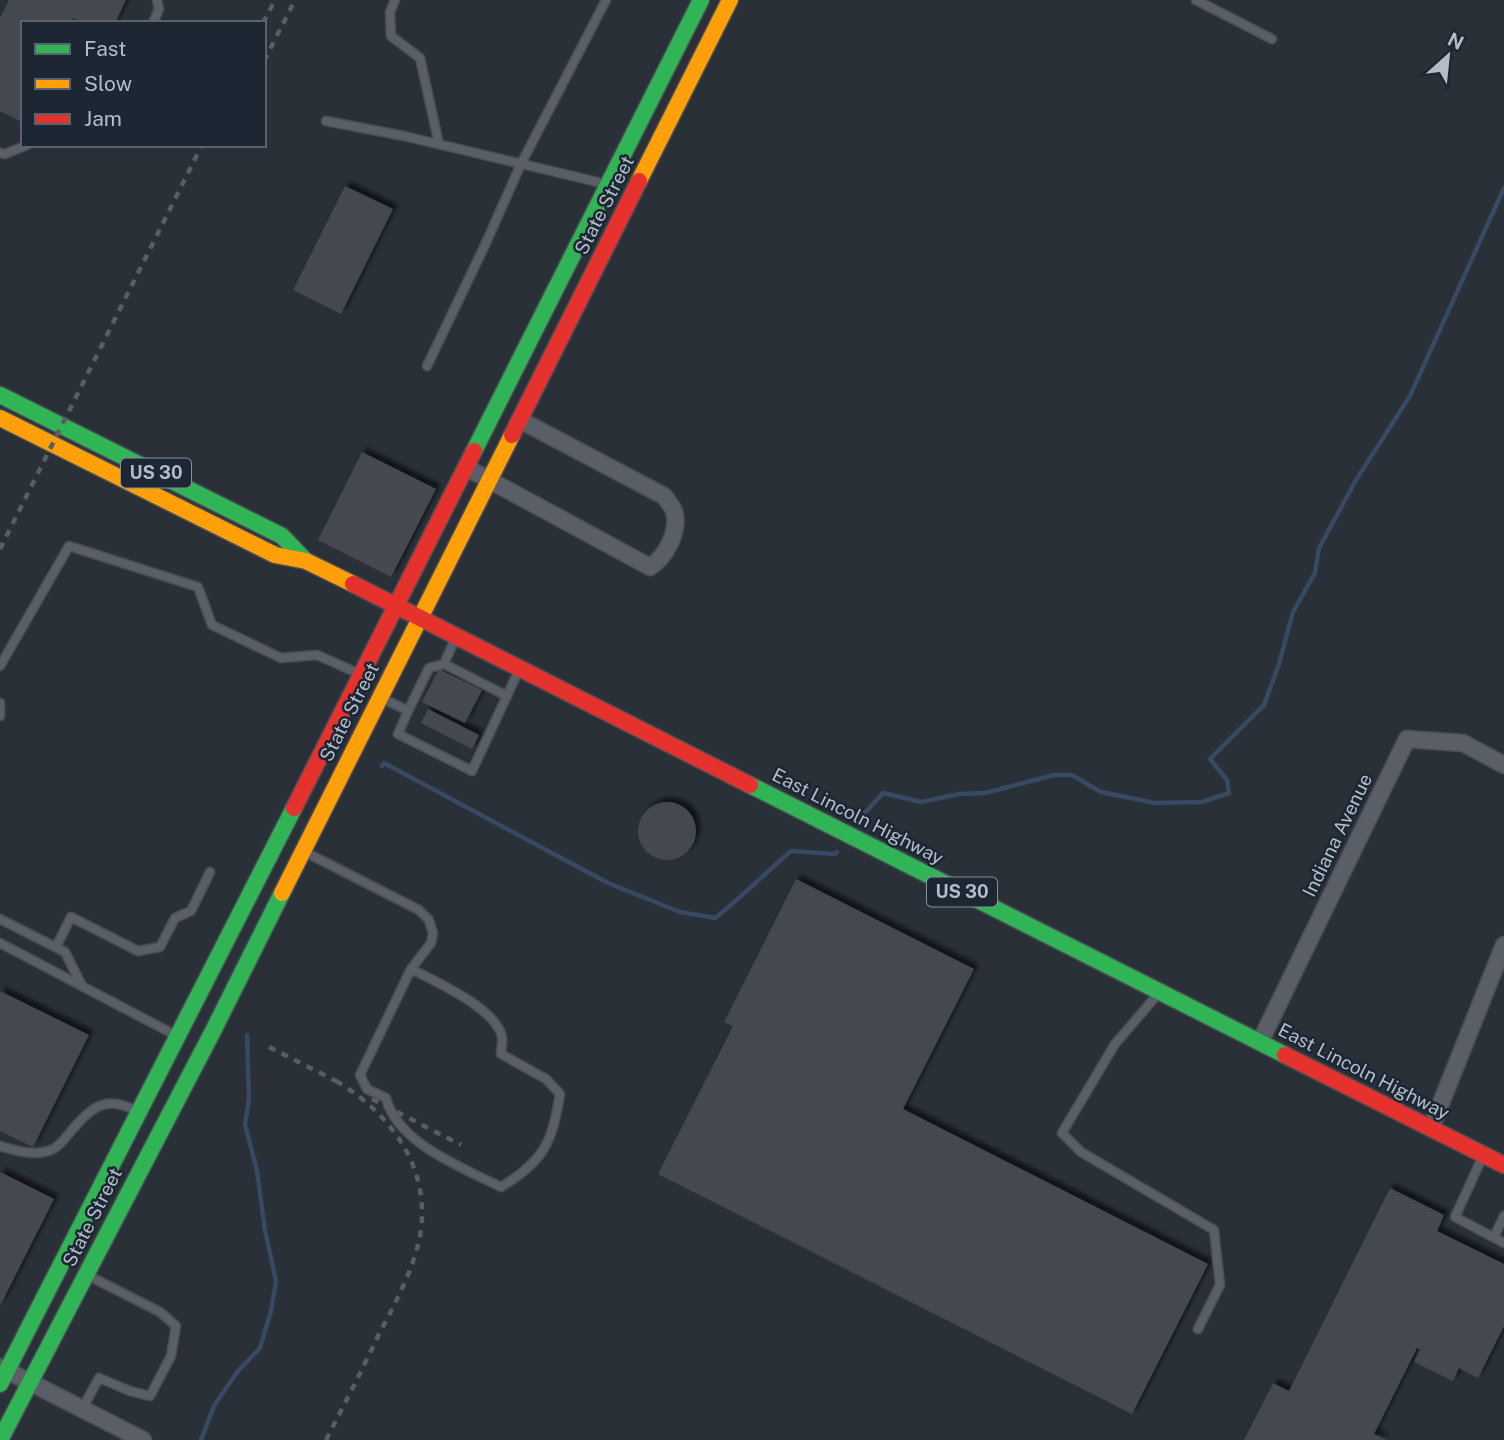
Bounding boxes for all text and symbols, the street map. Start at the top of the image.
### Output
legend [21,21,266,147]
north arrow [1413,21,1483,91]
text: N [1444,28,1467,54]
text: Fast [84,36,126,61]
text: Slow [84,71,132,96]
text: Jam [84,106,122,131]
street label: State Street [570,152,638,258]
road number: US 30 [121,458,191,488]
street label: State Street [315,659,383,765]
street label: East Lincoln Highway [769,763,947,869]
street label: Indiana Avenue [1298,770,1376,900]
road number: US 30 [927,878,997,906]
street label: East Lincoln Highway [1275,1018,1453,1124]
street label: State Street [58,1164,126,1270]

